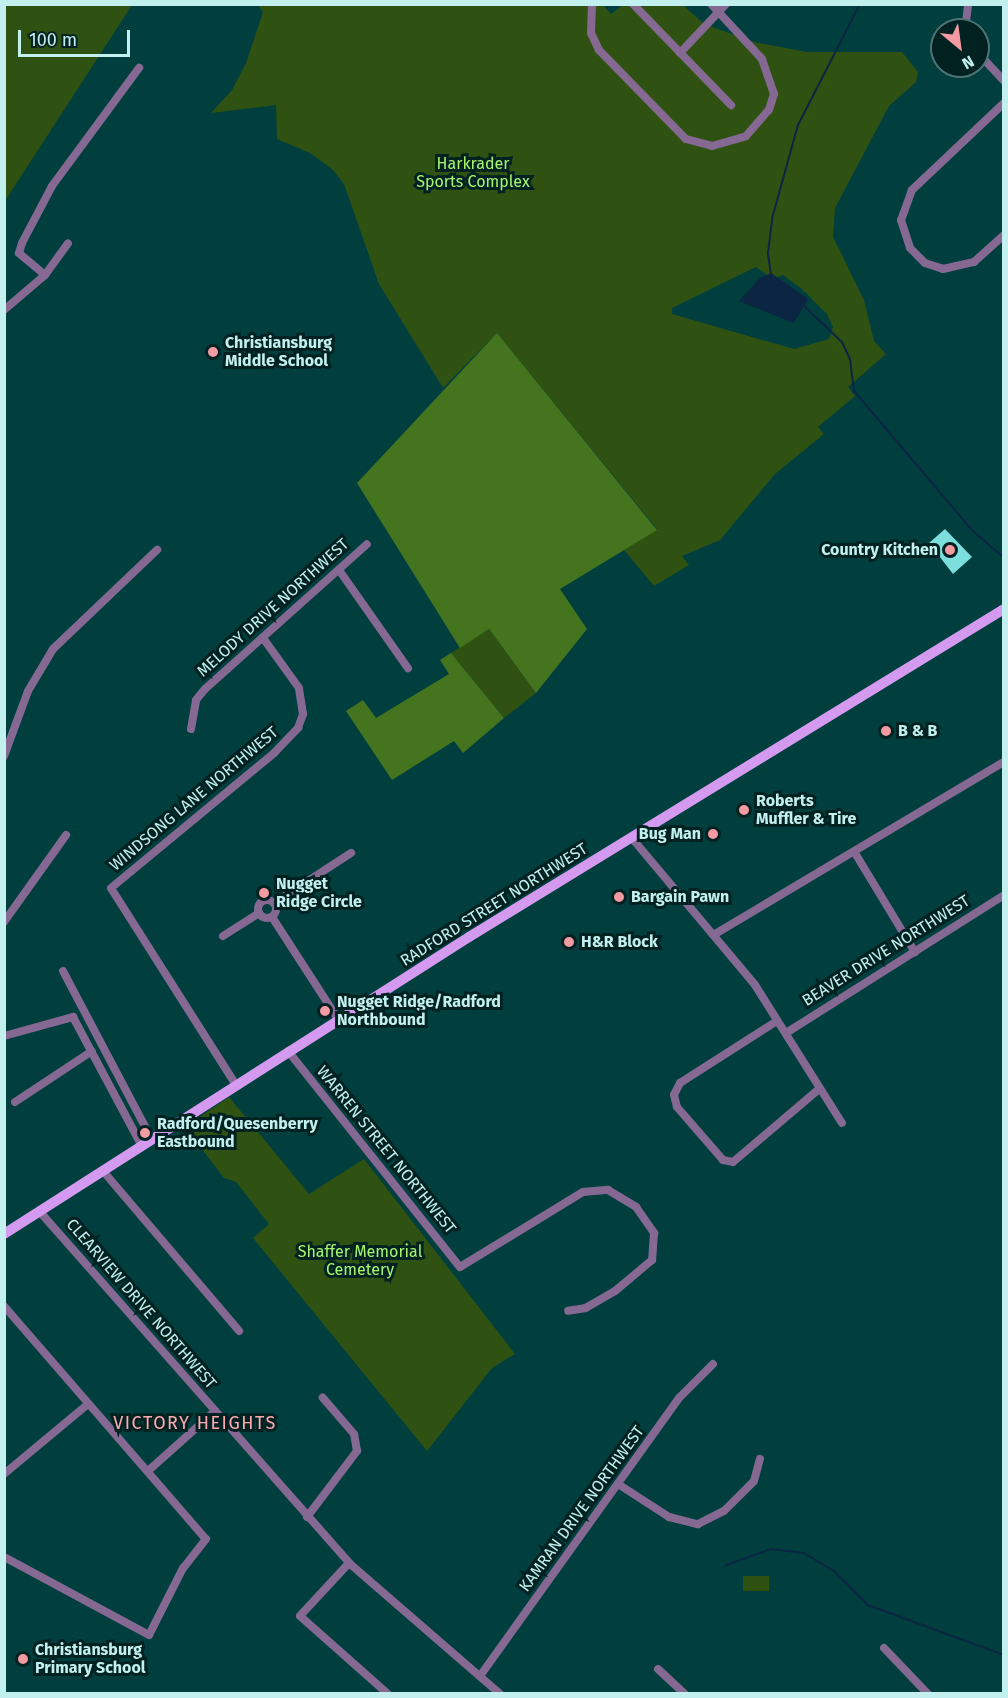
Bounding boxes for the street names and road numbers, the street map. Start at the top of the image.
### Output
street label: MELODY DRIVE NORTHWEST [193,535,353,681]
street label: WINDSONG LANE NORTHWEST [106,723,282,875]
street label: RADFORD STREET NORTHWEST [397,839,591,971]
street label: BEAVER DRIVE NORTHWEST [799,892,973,1010]
street label: WARREN STREET NORTHWEST [312,1062,460,1238]
street label: CLEARVIEW DRIVE NORTHWEST [62,1215,220,1393]
street label: KAMRAN DRIVE NORTHWEST [515,1422,649,1596]

